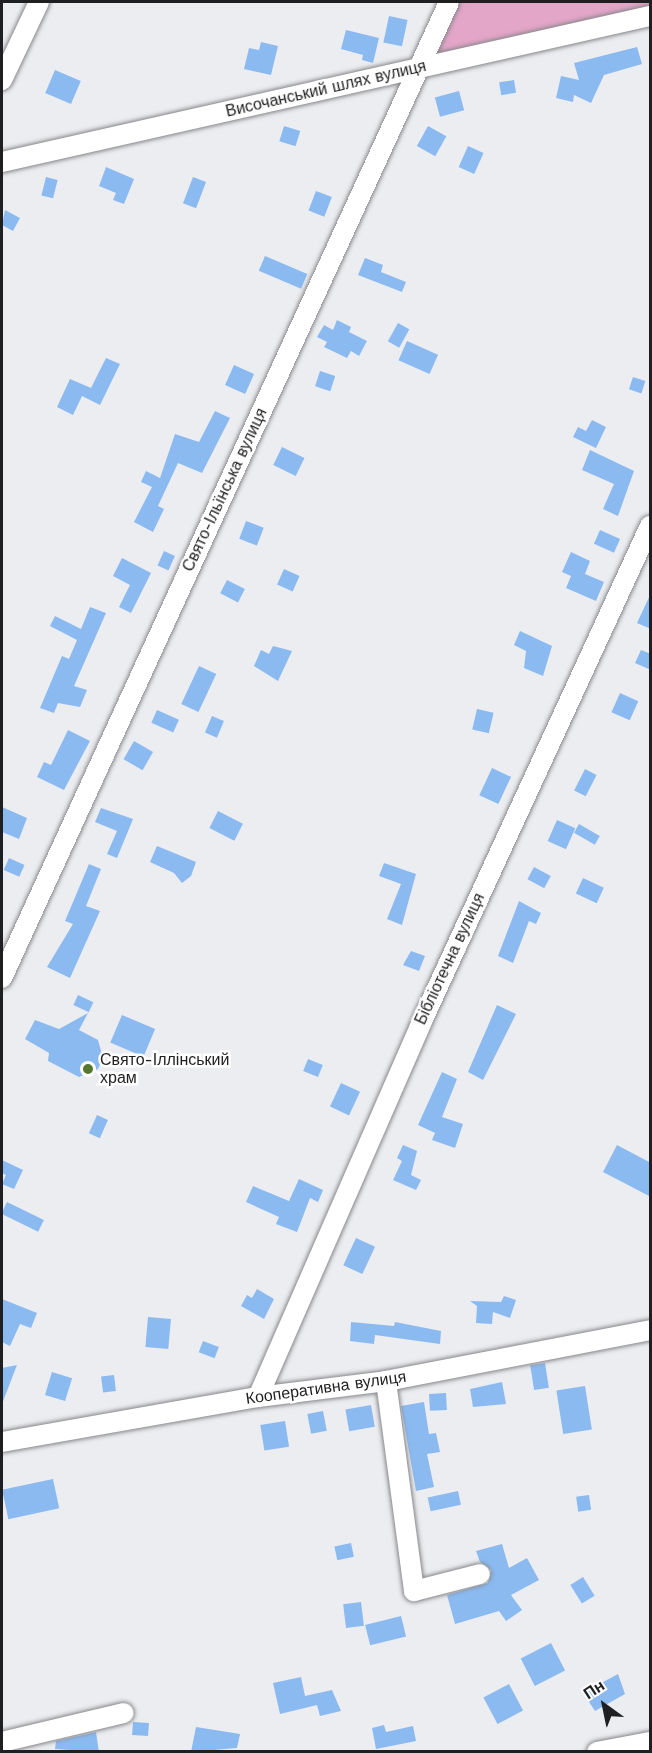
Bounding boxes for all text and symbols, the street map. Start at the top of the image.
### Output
street label: Височанський шлях вулиця [224,57,428,121]
street label: Свято-Ільїнська вулиця [179,405,271,575]
street label: Бібліотечна вулиця [411,890,489,1028]
place label: Свято-Іллінський храм [100,1050,229,1088]
marker: Свято-Іллінський храм [81,1062,95,1076]
street label: Кооперативна вулиця [244,1367,408,1409]
north arrow [574,1675,634,1735]
text: Пн [580,1676,608,1703]

